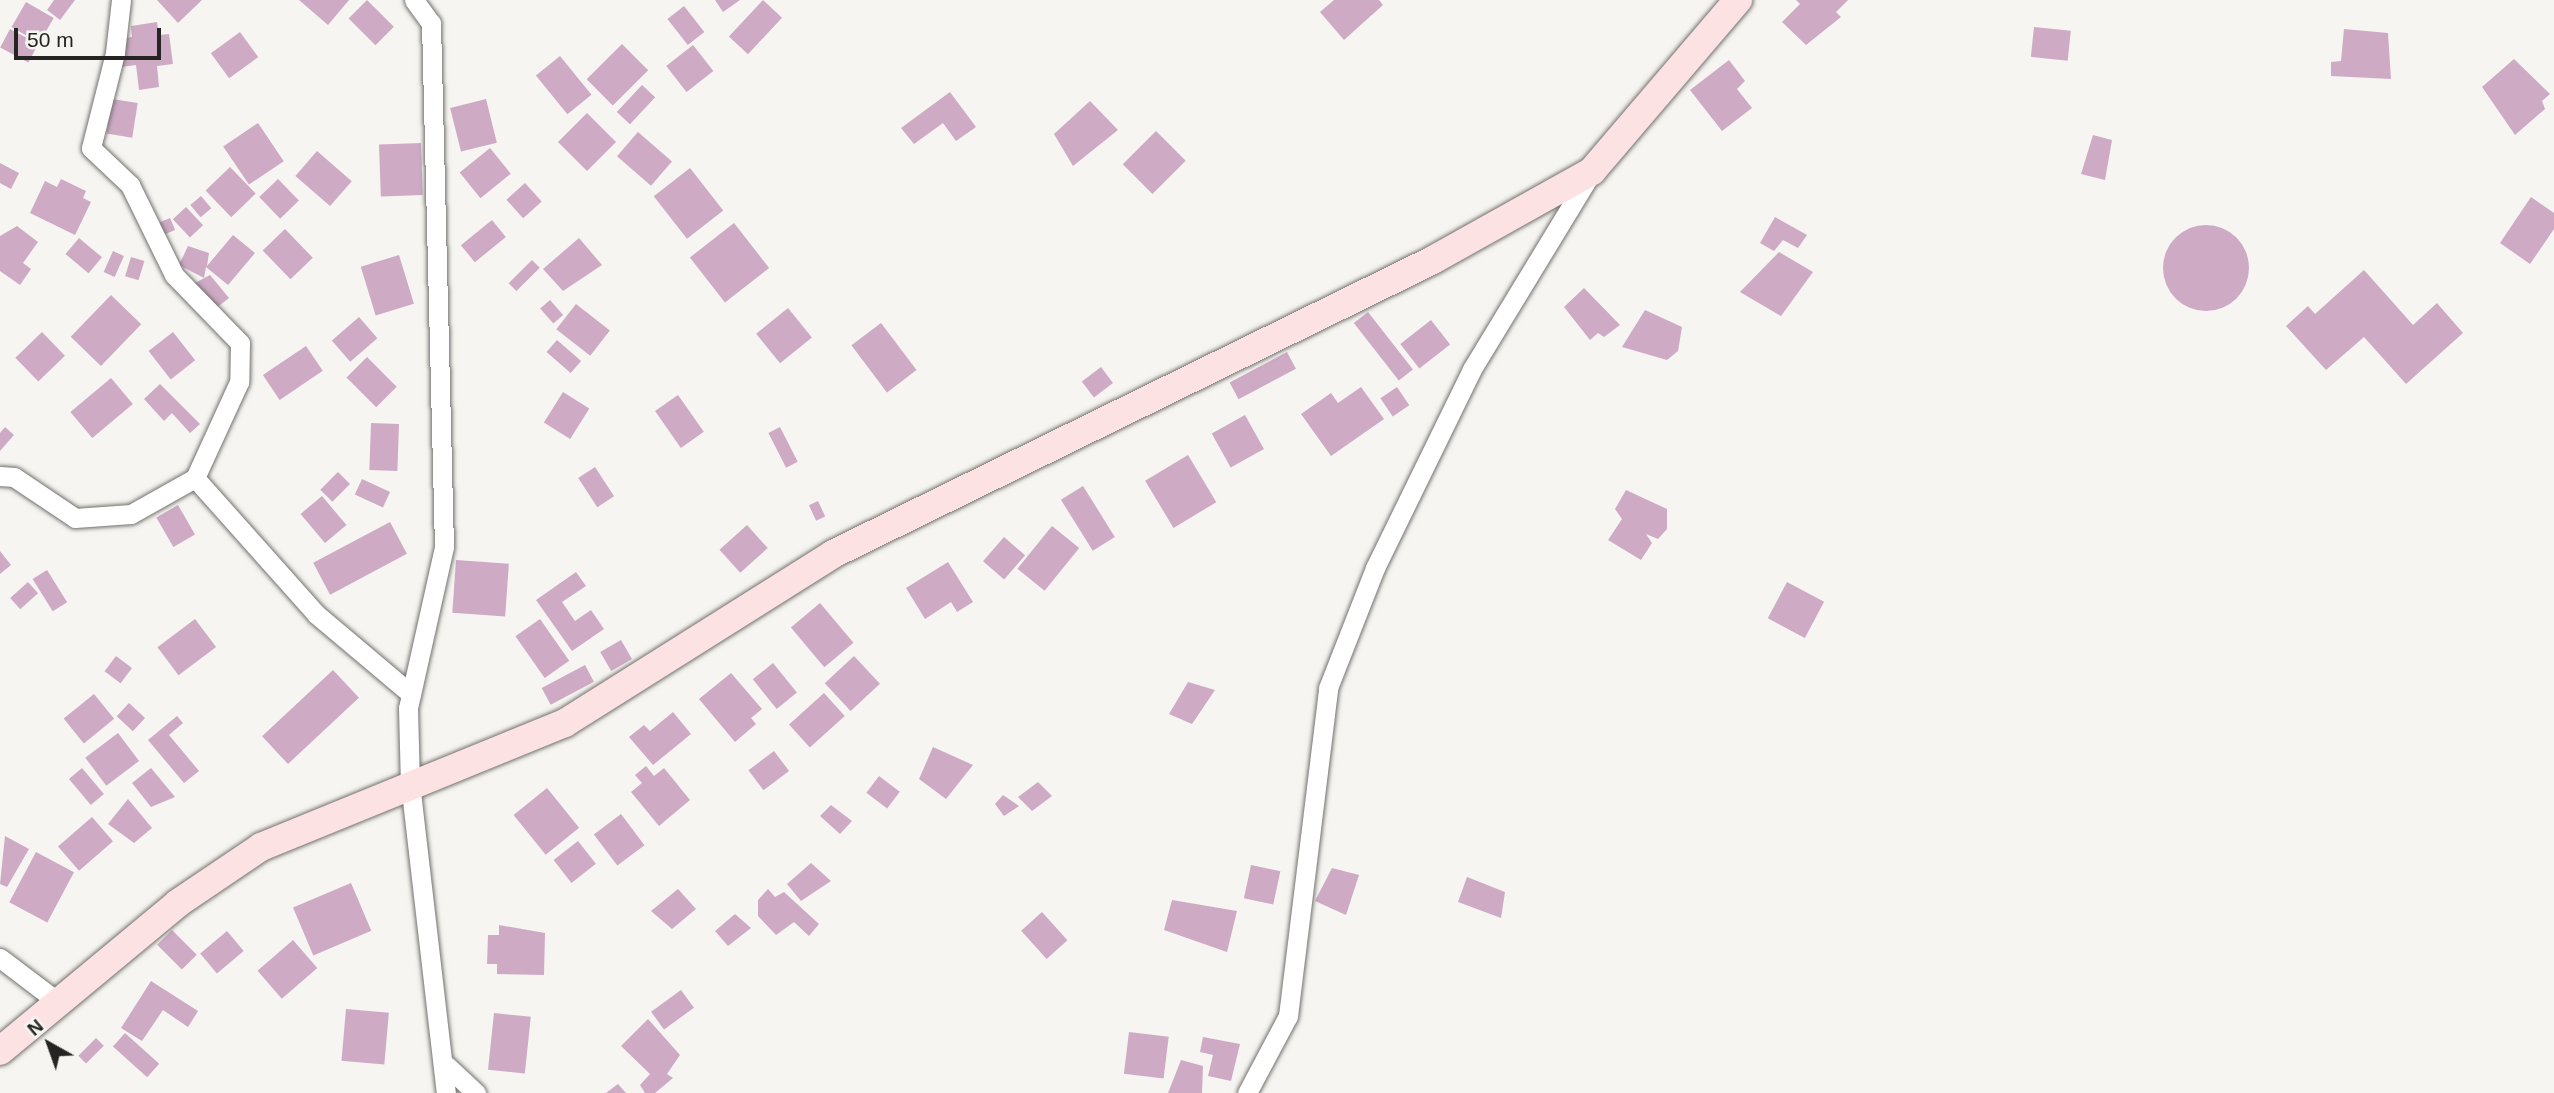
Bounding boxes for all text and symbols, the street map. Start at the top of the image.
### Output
scale bar [18,14,164,58]
text: 50 m [27,28,74,51]
north arrow [14,1009,84,1079]
text: N [23,1015,47,1040]

